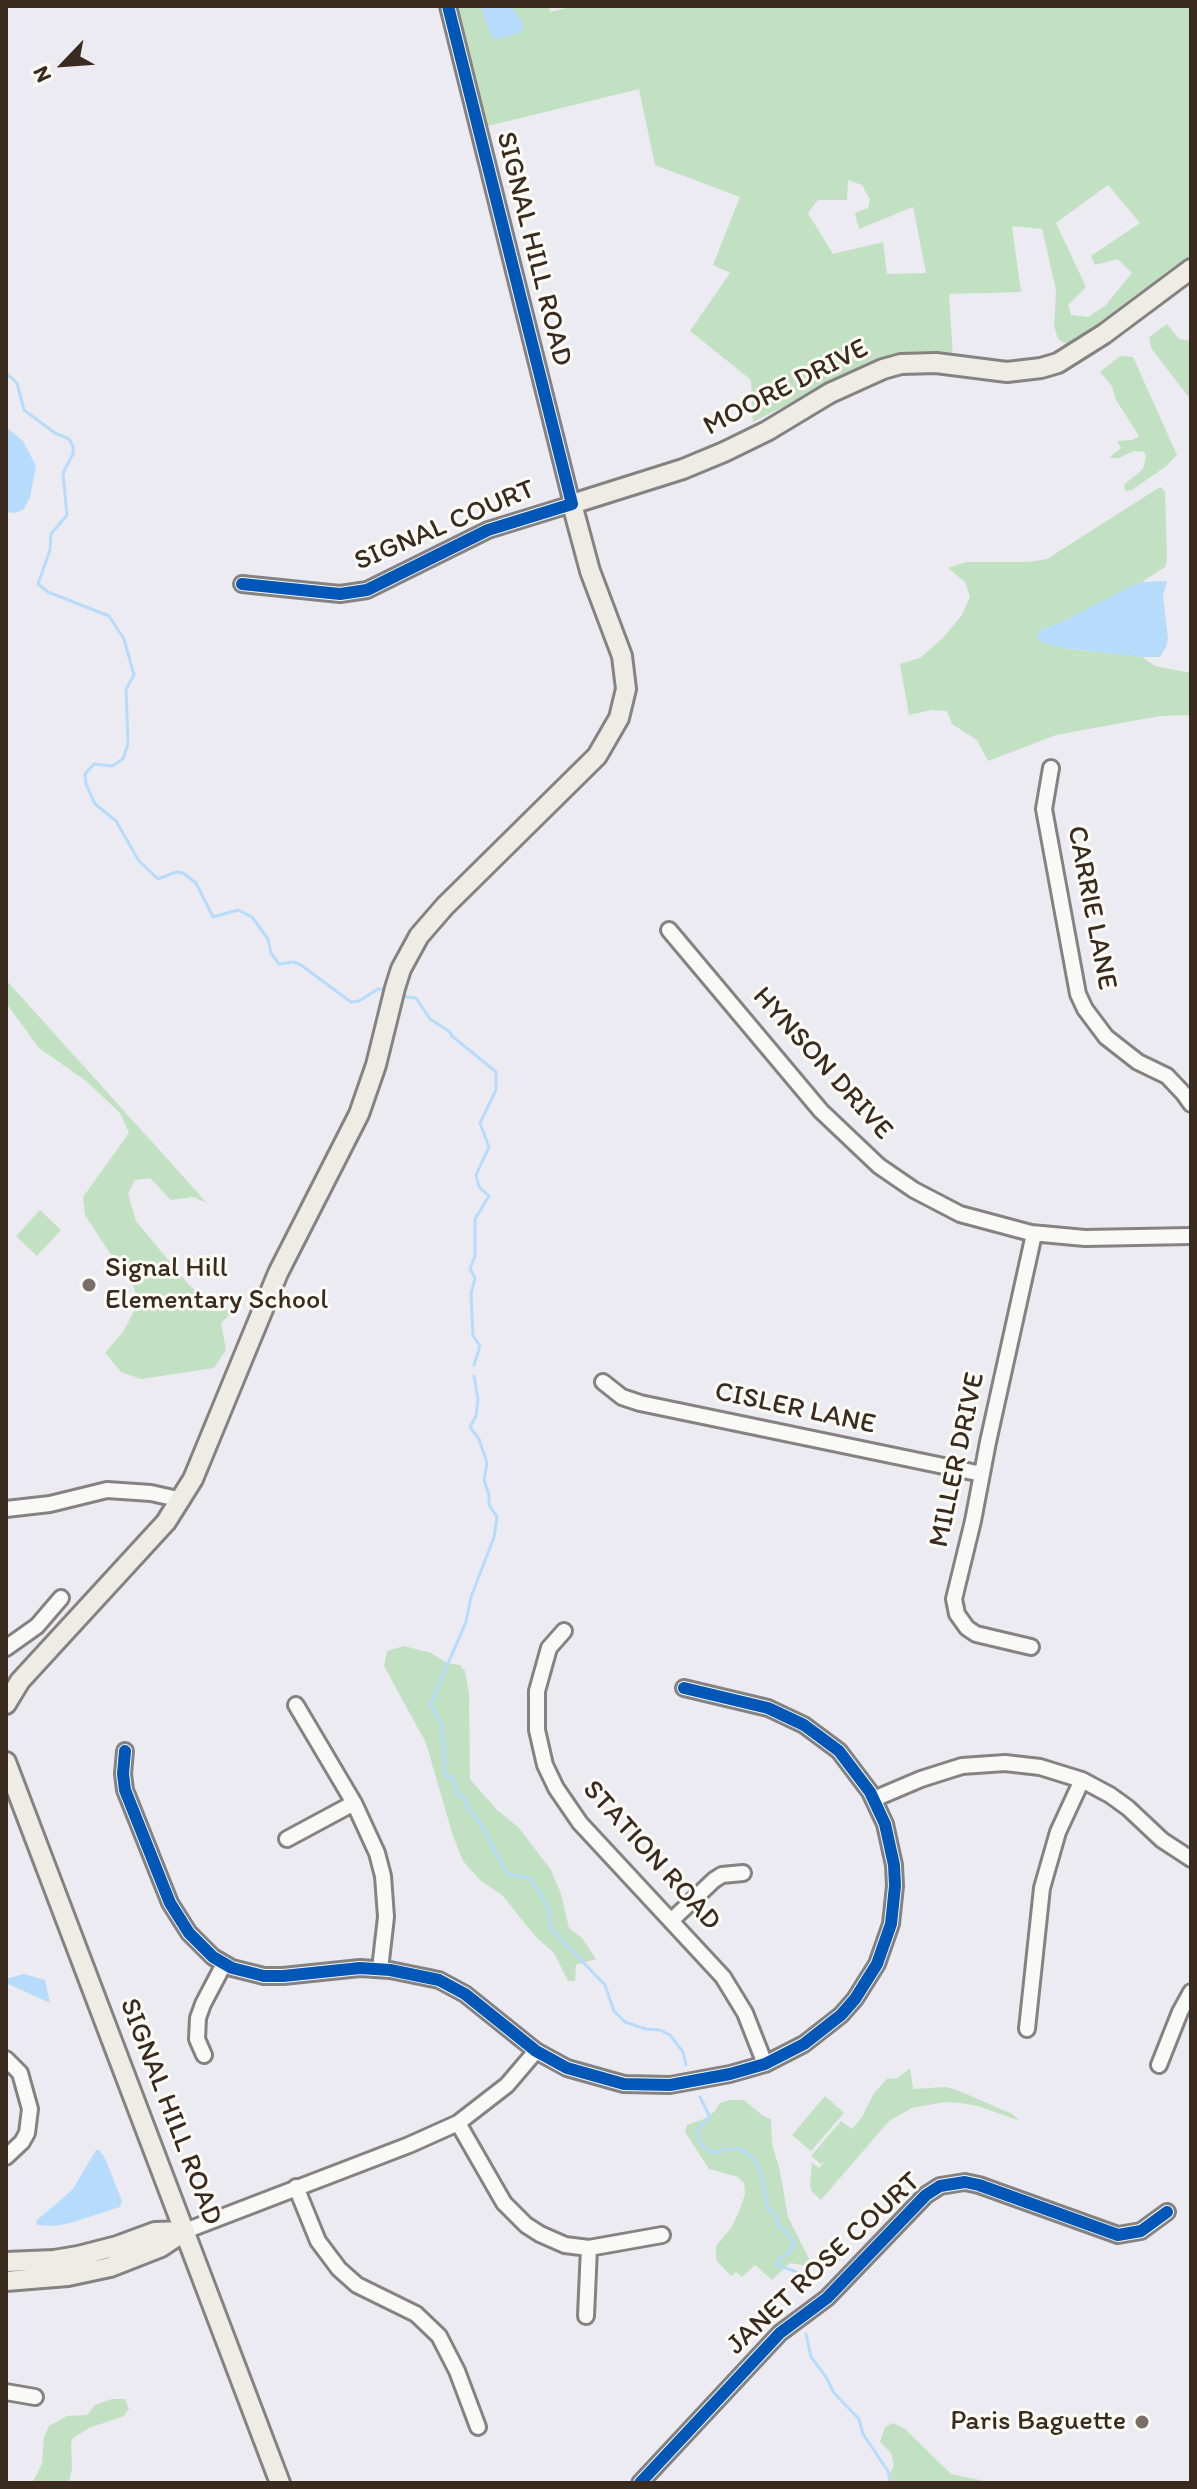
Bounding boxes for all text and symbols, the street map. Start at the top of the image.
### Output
north arrow [24,24,104,104]
text: N [26,62,57,87]
street label: SIGNAL HILL ROAD [488,128,578,370]
street label: MOORE DRIVE [698,332,874,444]
street label: SIGNAL COURT [350,473,540,579]
street label: CARRIE LANE [1059,823,1123,993]
street label: HYNSON DRIVE [745,981,899,1147]
place label: Signal Hill Elementary School [105,1252,328,1318]
marker: Signal Hill Elementary School [80,1276,98,1294]
street label: MILLER DRIVE [923,1369,993,1551]
street label: CISLER LANE [711,1376,879,1442]
street label: STATION ROAD [575,1774,727,1938]
street label: SIGNAL HILL ROAD [111,1994,229,2230]
street label: JANET ROSE COURT [720,2166,928,2362]
place label: Paris Baguette [950,2405,1126,2439]
marker: Paris Baguette [1133,2413,1151,2431]

